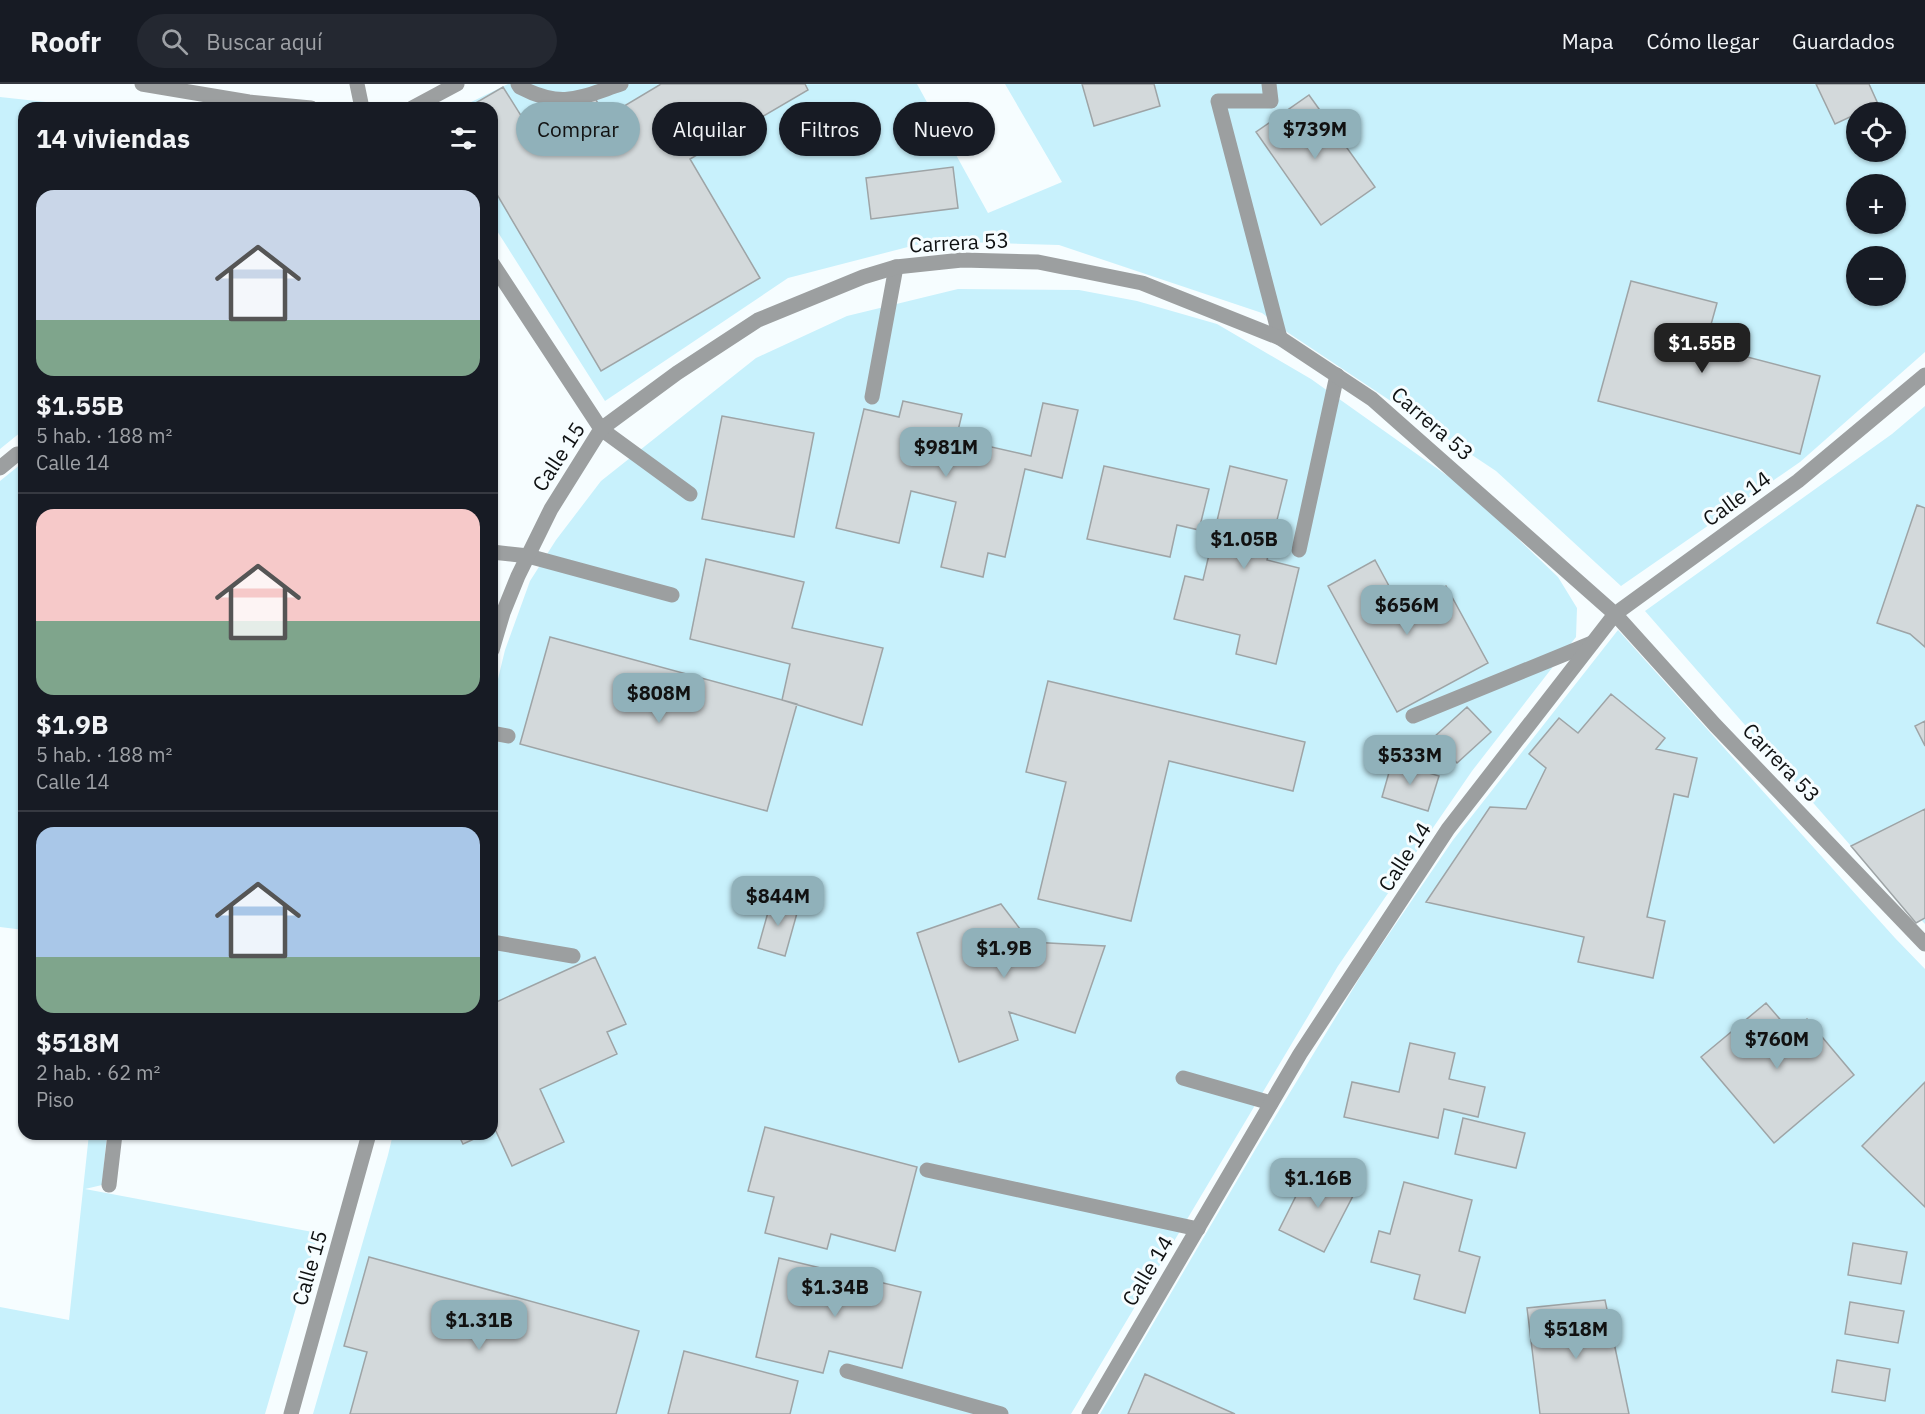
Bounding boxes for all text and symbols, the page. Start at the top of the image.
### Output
search box [137,14,557,68]
text: Roofr [30,23,101,60]
icon: search [158,25,191,58]
text: Buscar aquí [206,27,322,56]
text: Mapa [1562,27,1613,55]
text: Cómo llegar [1646,27,1759,55]
text: Guardados [1792,27,1895,55]
chip: Comprar [516,102,640,156]
chip: Alquilar [652,102,767,156]
chip: Filtros [779,102,881,156]
chip: Nuevo [893,102,995,156]
map controls [1846,102,1906,306]
button: locate [1846,102,1906,162]
pin: $739M [1273,109,1357,160]
text: $739M [1283,115,1347,142]
text: 14 viviendas [36,121,190,155]
icon: filters [447,122,480,155]
button: + [1846,174,1906,234]
street label: Carrera 53 [908,225,1010,259]
icon: home [204,229,312,337]
button: − [1846,246,1906,306]
pin: $1.55B [1653,323,1751,374]
text: $1.55B [1668,329,1736,356]
street label: Carrera 53 [1386,380,1480,467]
text: $1.55B [36,388,124,422]
street label: Calle 15 [525,416,591,496]
text: 5 hab. · 188 m² [36,422,172,449]
pin: $981M [904,427,988,478]
text: $981M [914,433,978,460]
text: Calle 14 [36,449,110,476]
street label: Calle 14 [1697,464,1776,532]
pin: $1.05B [1195,519,1293,570]
text: $1.05B [1210,525,1278,552]
icon: home [204,548,312,656]
pin: $656M [1365,585,1449,636]
text: $656M [1375,591,1439,618]
pin: $808M [617,673,701,724]
text: $808M [627,679,691,706]
text: $1.9B [36,707,108,741]
street label: Carrera 53 [1737,717,1827,808]
pin: $533M [1368,735,1452,786]
text: 5 hab. · 188 m² [36,741,172,768]
text: $533M [1378,741,1442,768]
text: Calle 14 [36,768,110,795]
street label: Calle 14 [1371,816,1437,896]
icon: home [204,866,312,974]
pin: $844M [736,876,820,927]
text: $844M [746,882,810,909]
pin: $1.9B [962,928,1046,979]
text: $1.9B [976,934,1032,961]
pin: $760M [1735,1019,1819,1070]
text: $518M [36,1025,120,1059]
text: $760M [1745,1025,1809,1052]
text: 2 hab. · 62 m² [36,1059,160,1086]
text: Piso [36,1086,74,1113]
pin: $1.16B [1269,1158,1367,1209]
text: $1.16B [1284,1164,1352,1191]
street label: Calle 15 [285,1227,333,1309]
street label: Calle 14 [1115,1230,1179,1311]
pin: $1.34B [786,1267,884,1318]
text: $1.34B [801,1273,869,1300]
pin: $1.31B [430,1300,528,1351]
text: $1.31B [445,1306,513,1333]
pin: $518M [1534,1309,1618,1360]
text: $518M [1544,1315,1608,1342]

